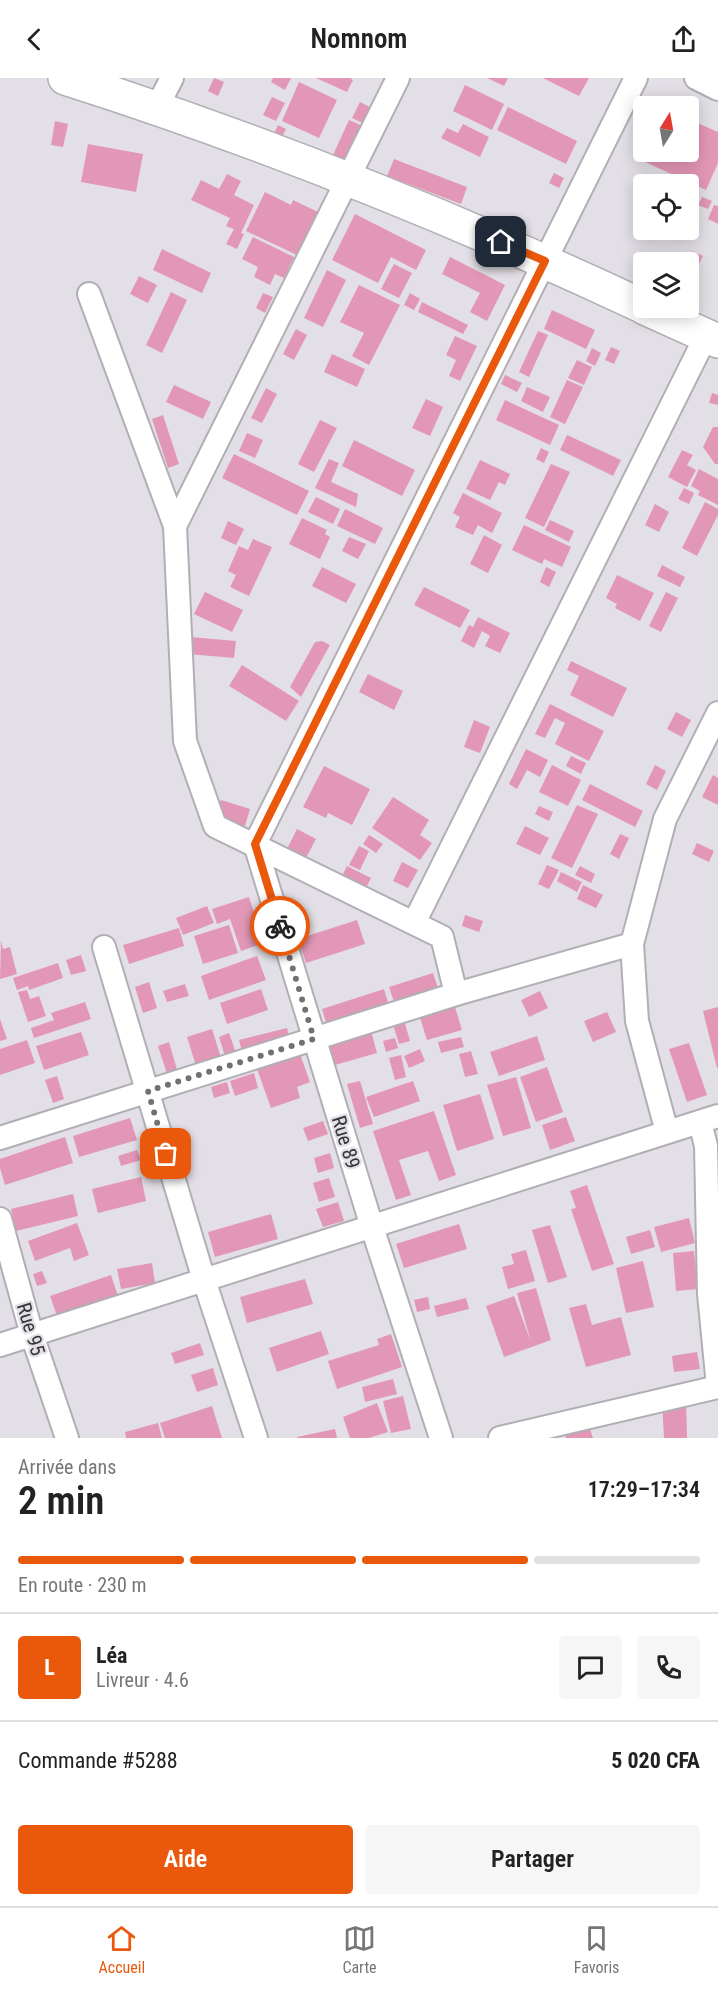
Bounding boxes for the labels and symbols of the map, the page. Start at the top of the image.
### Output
north arrow [633,96,699,162]
pin [475,216,526,267]
courier [250,896,310,956]
street label: Rue 89 [327,1113,365,1171]
pin [140,1128,191,1179]
street label: Rue 95 [12,1300,50,1358]

